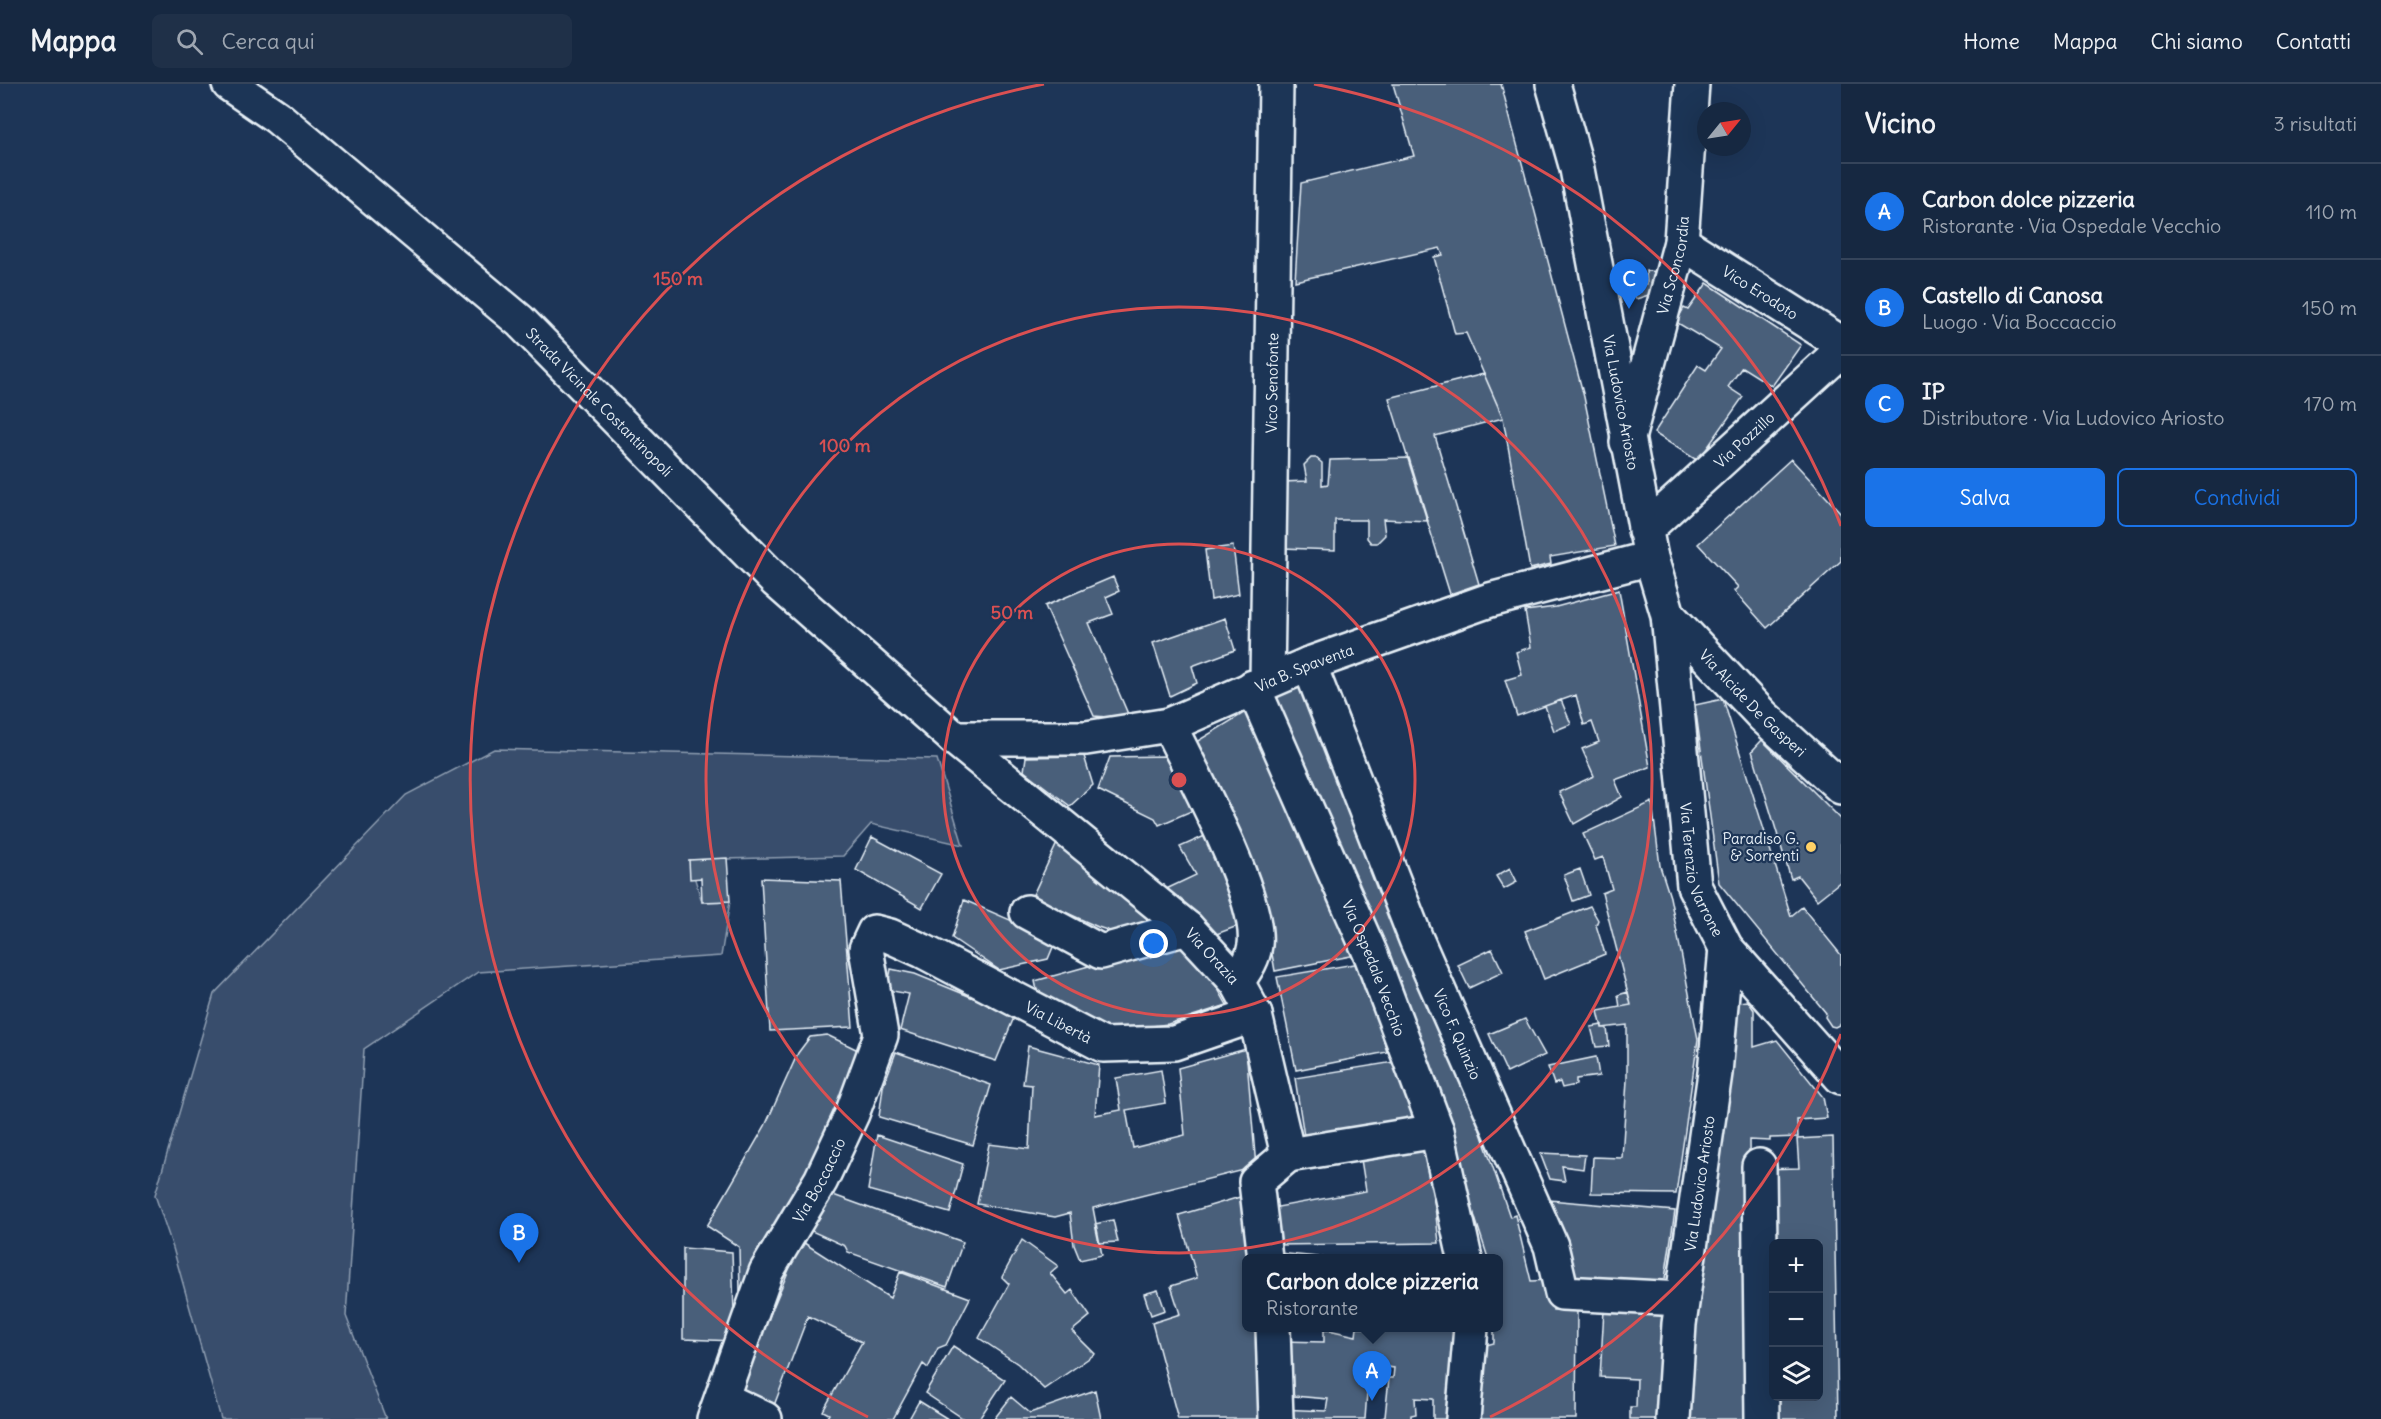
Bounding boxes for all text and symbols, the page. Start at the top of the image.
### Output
search box [152,14,572,68]
text: Mappa [30,23,116,59]
icon: search [173,25,206,58]
text: Cerca qui [221,27,315,55]
text: Home [1963,28,2020,55]
text: Mappa [2053,28,2118,55]
text: Chi siamo [2151,28,2243,55]
text: Contatti [2276,28,2351,55]
north arrow [1697,102,1751,156]
text: Vicino [1865,107,1936,140]
text: 3 risultati [2274,111,2357,136]
text: Carbon dolce pizzeria [1922,185,2135,213]
text: A [1878,199,1891,224]
text: 110 m [2306,199,2357,224]
text: Ristorante · Via Ospedale Vecchio [1922,213,2221,238]
street label: Via Sconcordia [1652,215,1692,316]
pin: C [1610,260,1648,309]
street label: Vico Erodoto [1719,261,1802,323]
text: 150 m [653,267,703,290]
text: Castello di Canosa [1922,281,2103,309]
text: B [1878,295,1891,320]
text: 150 m [2302,295,2357,320]
text: Luogo · Via Boccaccio [1922,309,2117,334]
street label: Strada Vicinale Costantinopoli [522,323,677,480]
street label: Vico Senofonte [1261,333,1282,433]
street label: Via Ludovico Ariosto [1599,333,1644,472]
text: IP [1922,377,1945,405]
text: C [1878,391,1891,416]
text: 170 m [2304,391,2357,416]
text: Distributore · Via Ludovico Ariosto [1922,405,2225,430]
street label: Via Pozzillo [1710,407,1778,472]
text: 100 m [820,434,871,457]
button: Salva [1865,468,2105,527]
button: Condividi [2117,468,2357,527]
text: 50 m [991,601,1033,624]
street label: Via B. Spaventa [1252,639,1356,696]
street label: Via Alcide De Gasperi [1695,645,1811,760]
centre of rings [1169,770,1189,790]
street label: Via Terenzio Varrone [1677,801,1728,940]
place label: Paradiso G. & Sorrenti [1722,829,1799,865]
marker: Paradiso G. & Sorrenti [1804,840,1818,854]
street label: Via Ospedale Vecchio [1338,897,1410,1039]
street label: Via Orazia [1182,923,1244,988]
your location [1139,929,1168,958]
street label: Vico F. Quinzio [1430,986,1486,1083]
street label: Via Libertà [1022,997,1096,1047]
street label: Via Ludovico Ariosto [1680,1114,1718,1253]
street label: Via Boccaccio [788,1135,849,1226]
pin: B [500,1214,538,1263]
map controls [1769,1239,1823,1401]
button: + [1769,1239,1823,1293]
popup [1242,1254,1503,1332]
text: Carbon dolce pizzeria [1266,1267,1479,1295]
button: − [1769,1293,1823,1347]
text: Ristorante [1266,1295,1358,1320]
button: layers [1769,1347,1823,1401]
pin: A [1352,1352,1392,1401]

